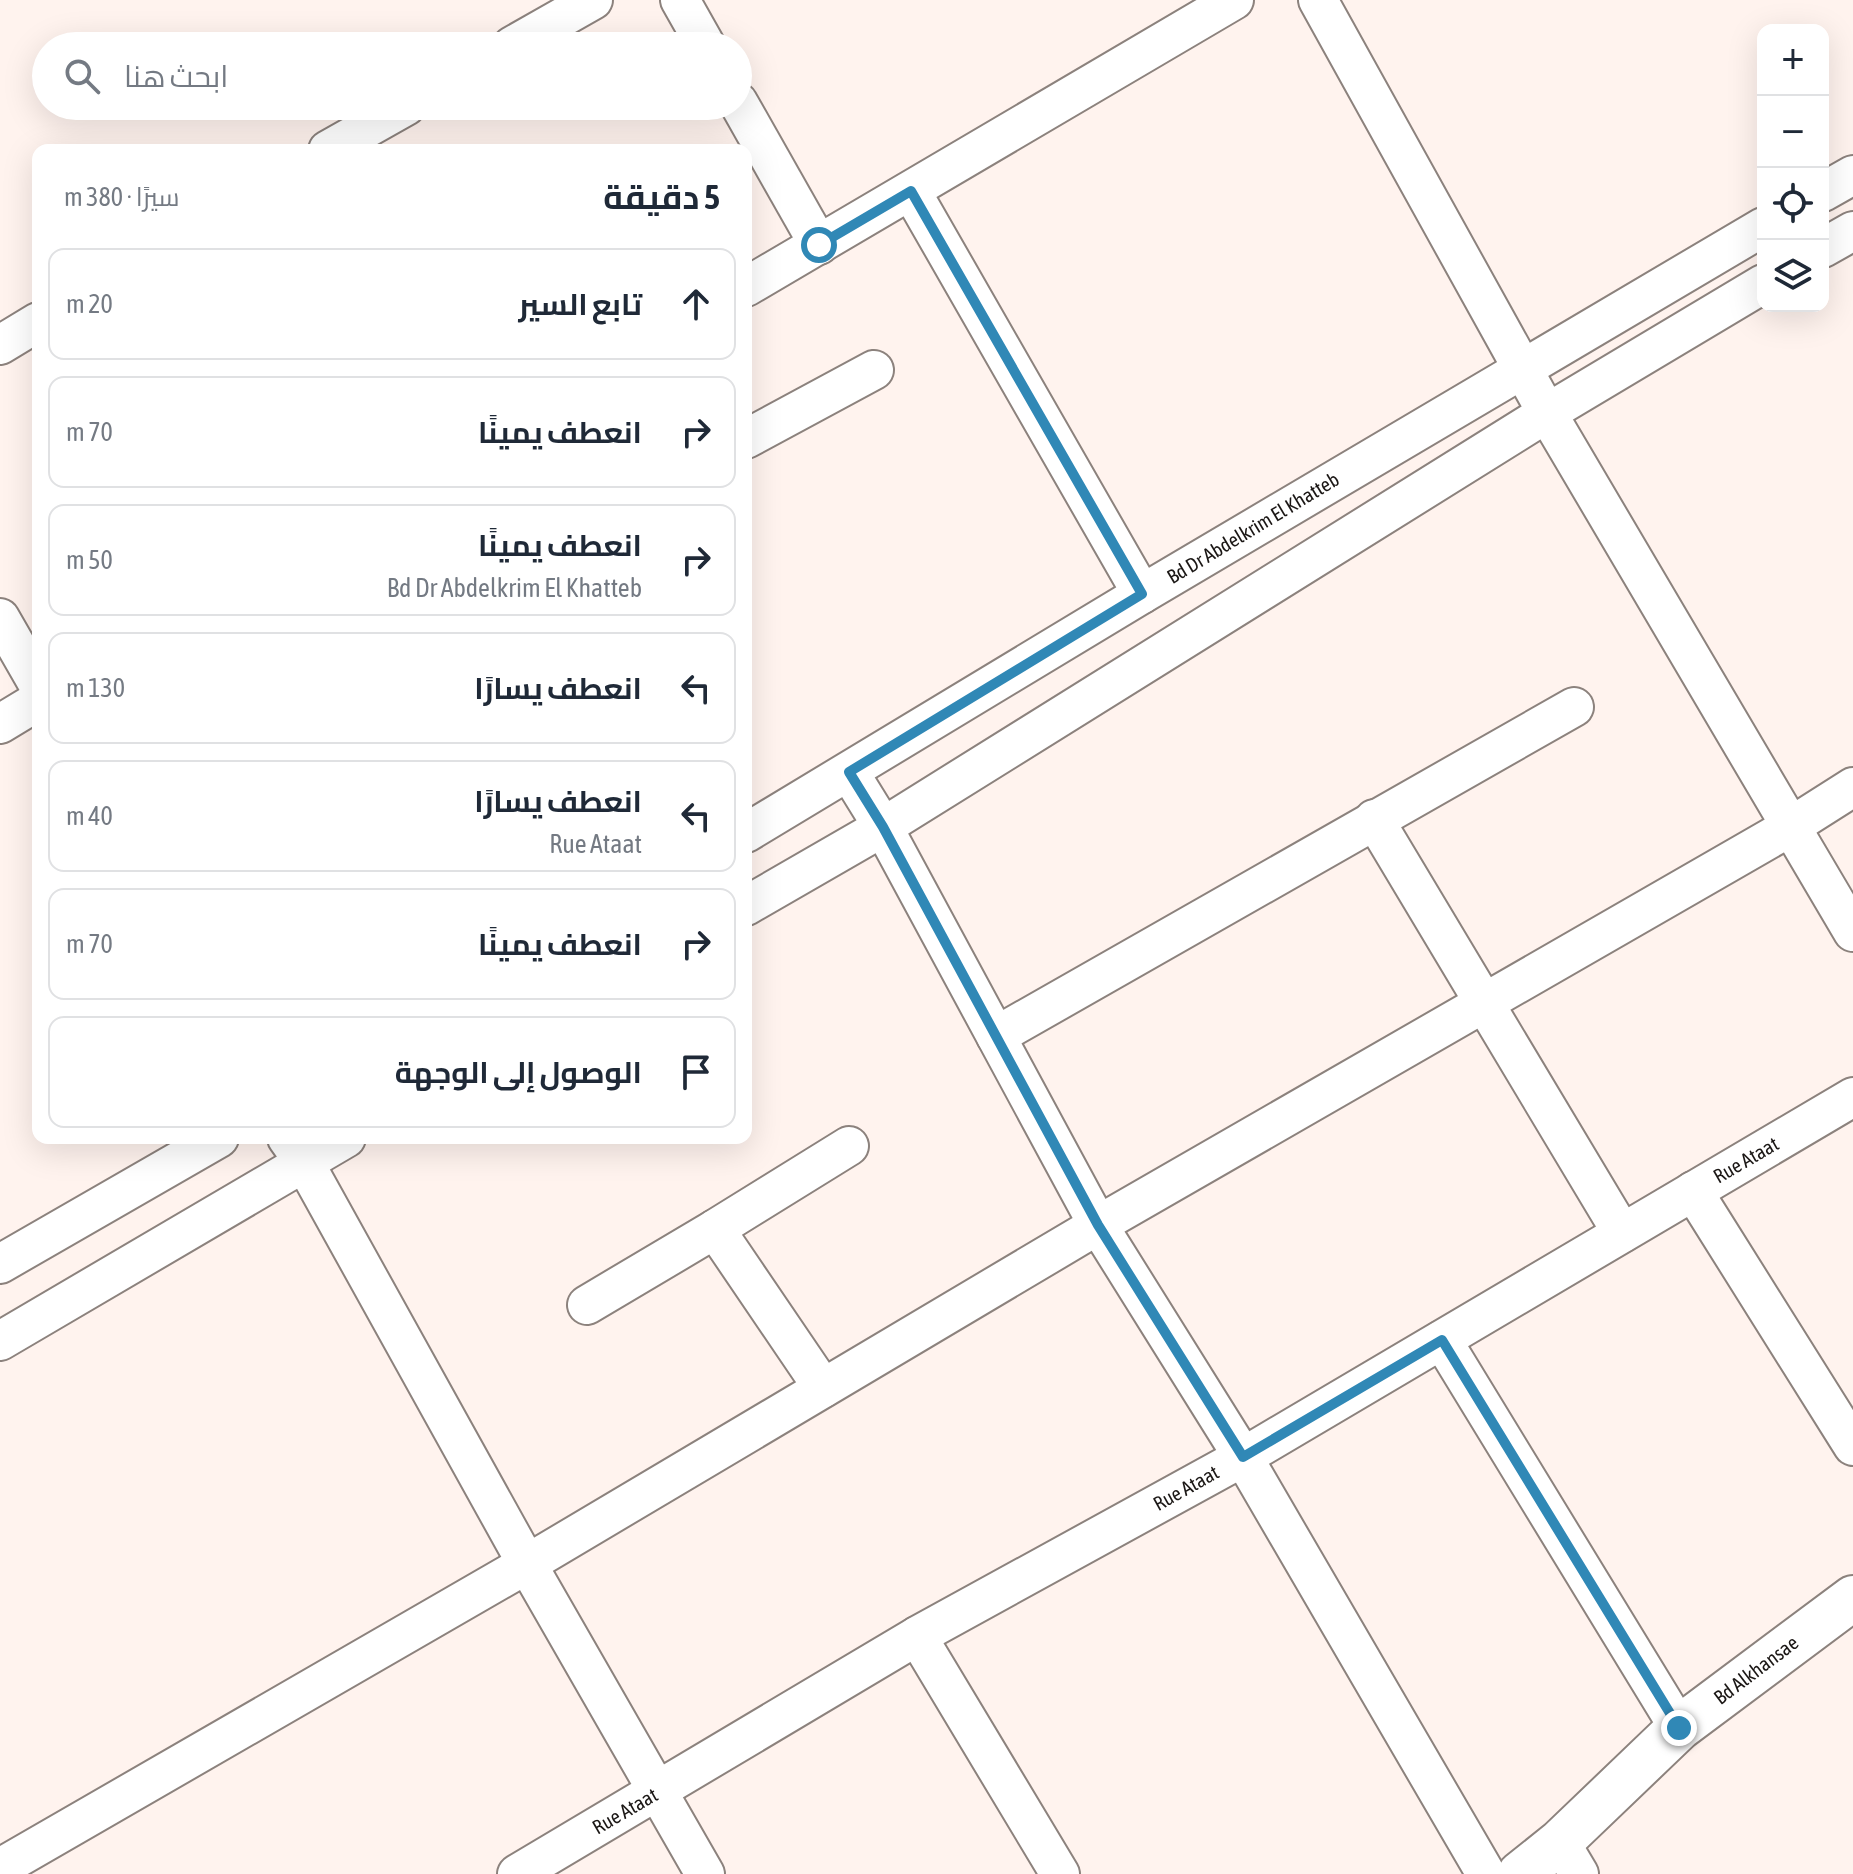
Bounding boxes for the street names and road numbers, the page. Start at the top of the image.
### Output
street label: Bd Dr Abdelkrim El Khatteb [1163,467,1343,588]
street label: Rue Ataat [1709,1132,1783,1187]
street label: Rue Ataat [1149,1460,1223,1515]
street label: Bd Alkhansae [1709,1630,1802,1709]
street label: Rue Ataat [588,1783,662,1838]

